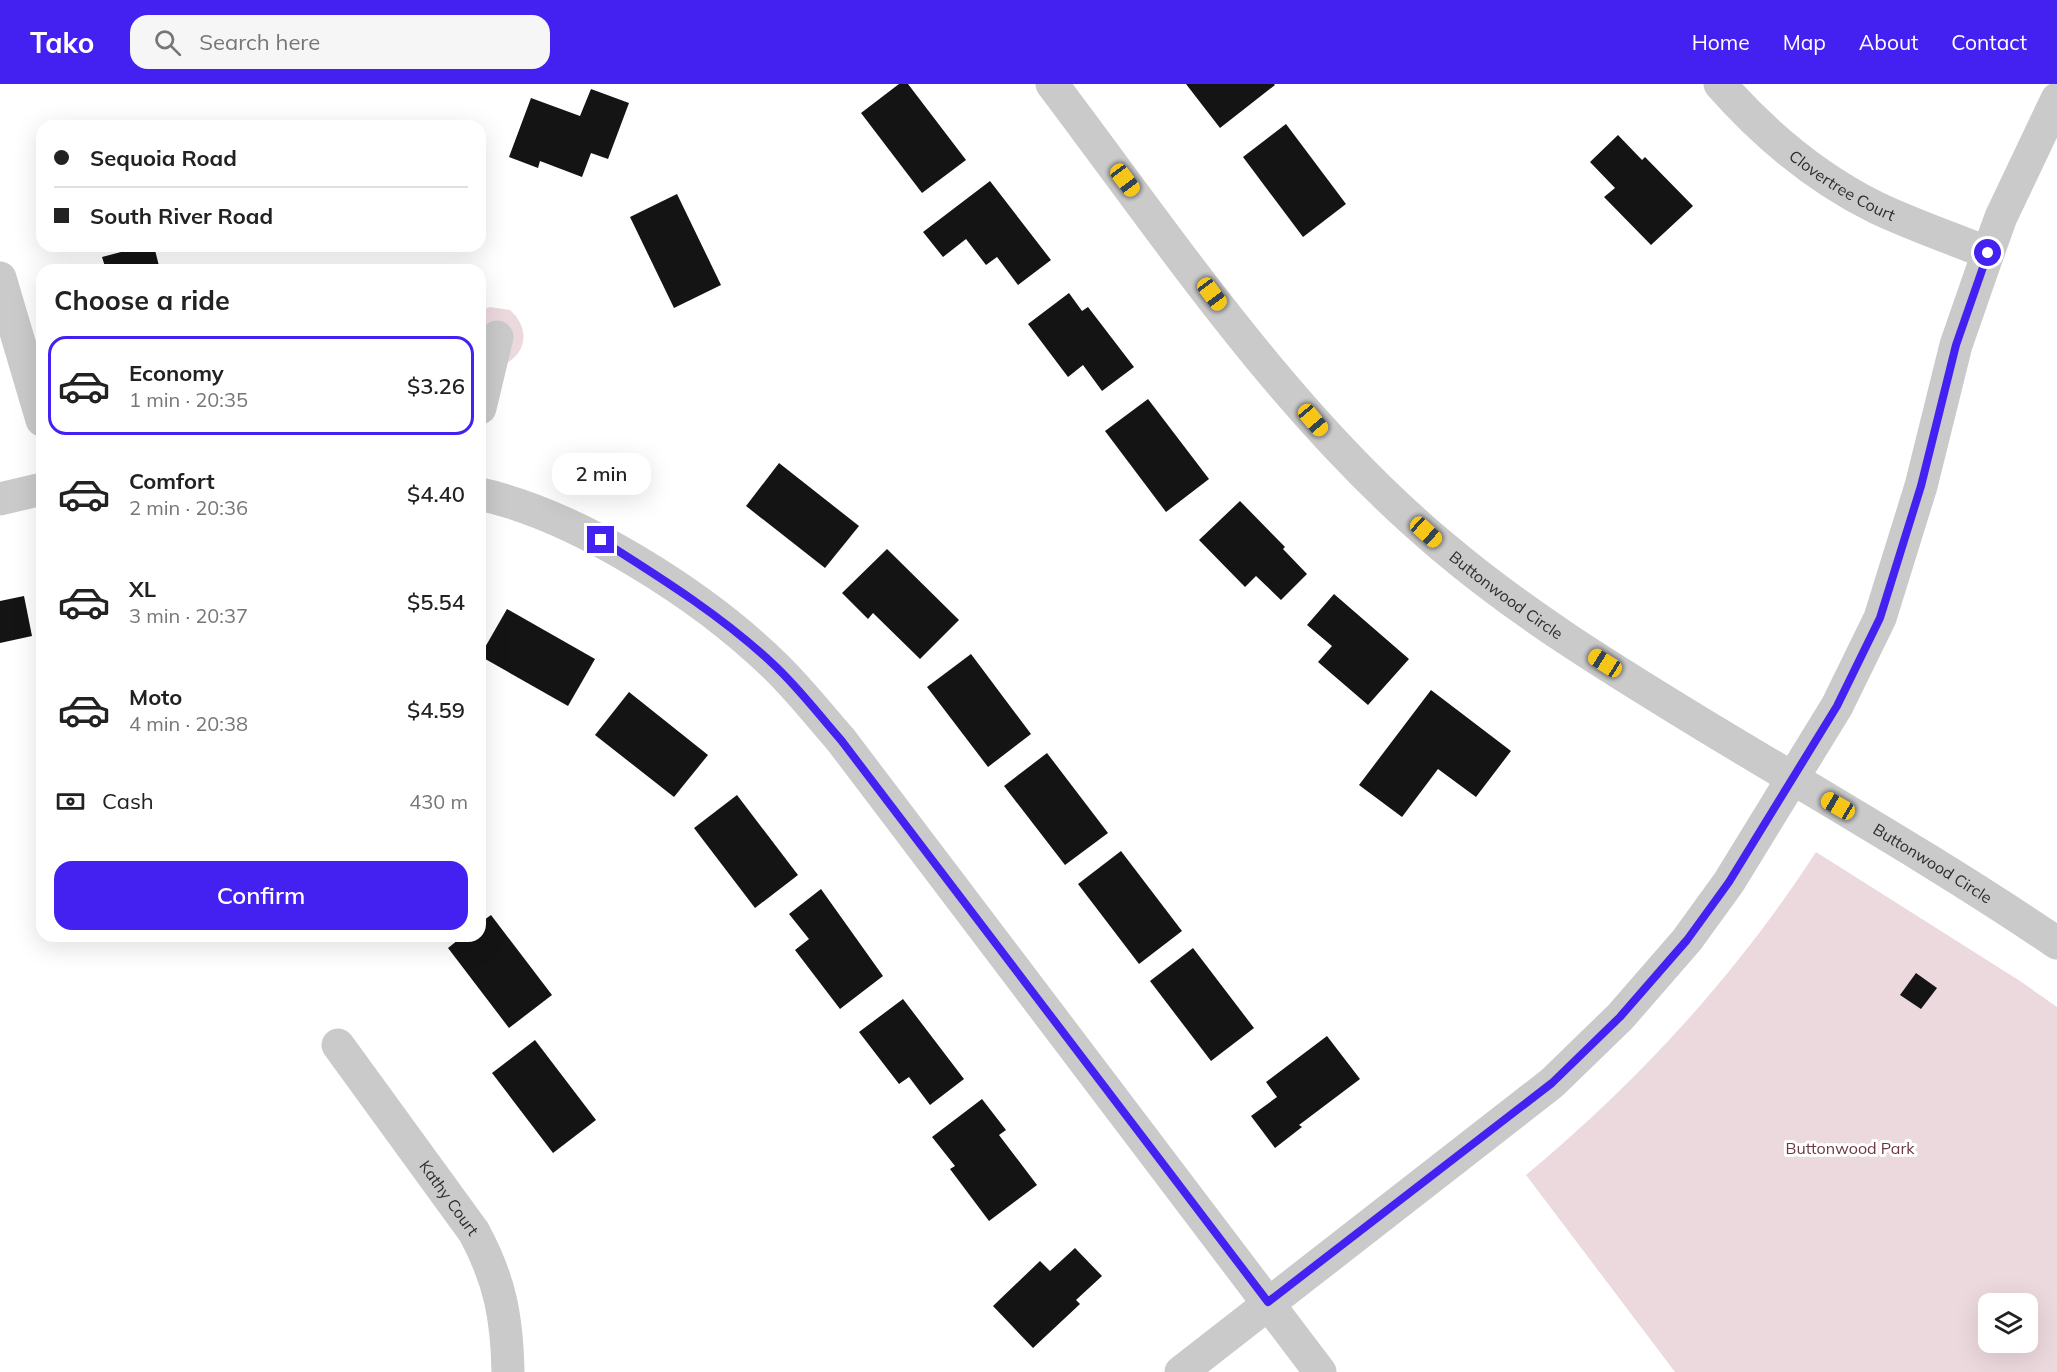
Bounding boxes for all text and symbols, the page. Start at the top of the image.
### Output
search box [130,15,550,69]
text: Tako [30,25,94,60]
icon: search [151,26,184,59]
text: Search here [199,28,320,56]
text: Home [1692,29,1750,55]
text: Map [1783,29,1826,55]
text: About [1859,29,1918,55]
text: Contact [1951,29,2027,55]
text: Sequoia Road [90,144,237,172]
street label: Clovertree Court [1785,145,1899,225]
car [1107,160,1143,200]
text: South River Road [90,202,273,230]
route start [1974,239,2001,266]
car [1194,274,1230,314]
text: Choose a ride [54,283,230,317]
icon: car [57,359,111,413]
text: Economy [129,359,224,387]
text: $3.26 [407,372,465,400]
text: 1 min · 20:35 [129,387,248,412]
car [1295,400,1331,440]
callout: 2 min [552,453,650,495]
text: 2 min [576,461,627,486]
icon: car [57,467,111,521]
text: Comfort [129,467,215,495]
text: $4.40 [407,480,465,508]
text: 2 min · 20:36 [129,495,248,520]
car [1407,513,1445,551]
route end [587,526,614,553]
street label: Buttonwood Circle [1445,546,1567,644]
icon: car [57,575,111,629]
text: XL [129,575,156,603]
text: $5.54 [407,588,465,616]
text: 3 min · 20:37 [129,603,248,628]
car [1585,646,1625,680]
icon: car [57,683,111,737]
text: Moto [129,683,182,711]
text: $4.59 [407,696,465,724]
text: 4 min · 20:38 [129,711,248,736]
icon: cash [54,785,87,818]
text: Cash [102,787,154,815]
text: 430 m [409,789,468,814]
car [1818,789,1858,823]
street label: Buttonwood Circle [1870,819,1996,908]
button: Confirm [54,861,468,930]
park label: Buttonwood Park [1786,1138,1915,1158]
street label: Kathy Court [415,1156,483,1240]
map controls [1978,1293,2038,1353]
button: layers [1978,1293,2038,1353]

